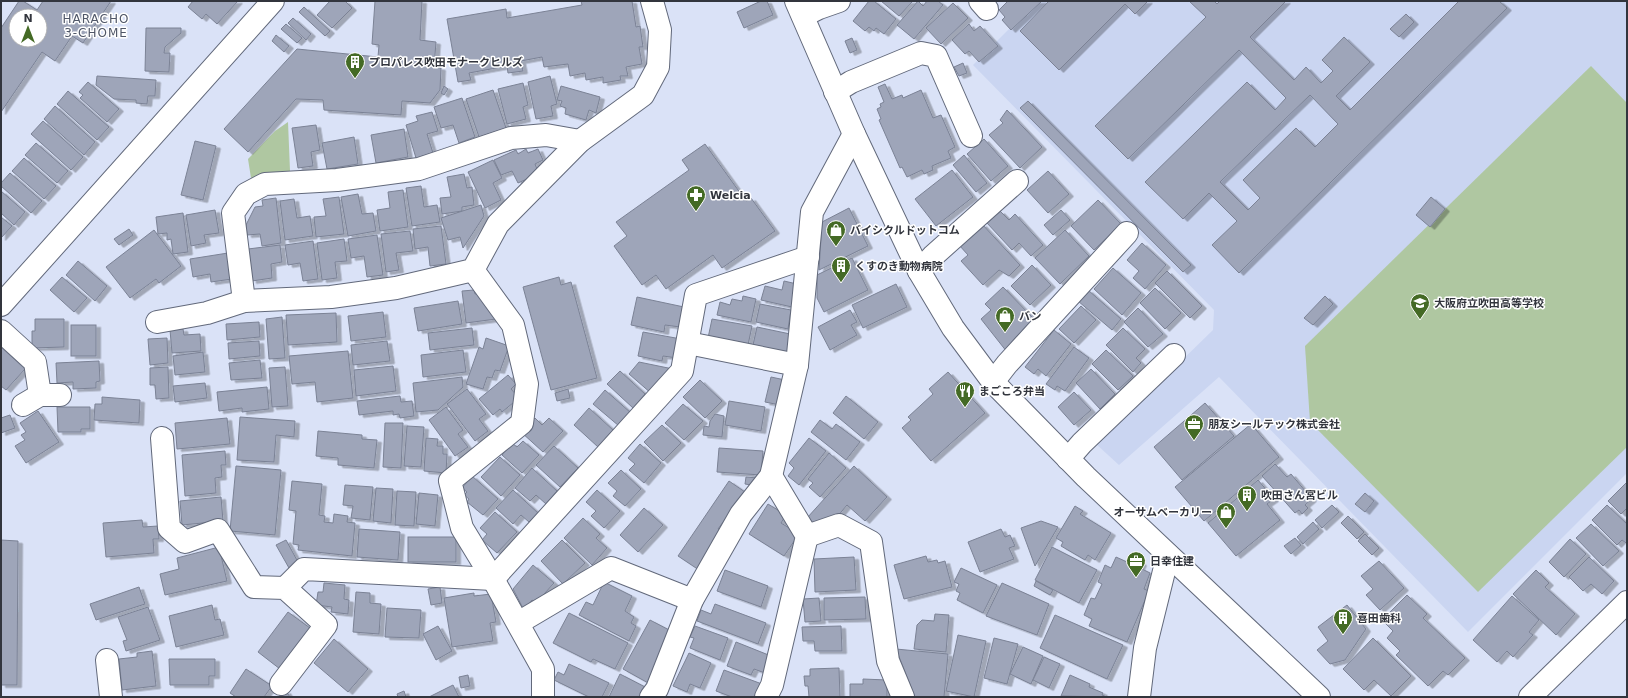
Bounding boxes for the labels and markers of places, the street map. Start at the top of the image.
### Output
building icon: プロパレス吹田モナークヒルズ [344,51,366,79]
place label: プロパレス吹田モナークヒルズ [369,56,523,69]
pharmacy icon: Welcia [685,184,707,212]
place label: Welcia [710,189,751,202]
shop icon: バイシクルドットコム [825,219,847,247]
place label: バイシクルドットコム [850,224,960,237]
building icon: くすのき動物病院 [830,255,852,283]
place label: くすのき動物病院 [855,260,943,273]
school or university icon: 大阪府立吹田高等学校 [1409,292,1431,320]
place label: 大阪府立吹田高等学校 [1434,297,1544,310]
shop icon: バン [994,305,1016,333]
place label: バン [1019,310,1042,323]
restaurant icon: まごころ弁当 [954,380,976,408]
place label: まごころ弁当 [979,385,1045,398]
office icon: 朋友シールテック株式会社 [1183,413,1205,441]
place label: 朋友シールテック株式会社 [1208,418,1340,431]
building icon: 吹田さん宮ビル [1236,484,1258,512]
place label: 吹田さん宮ビル [1261,489,1338,502]
shop icon: オーサムベーカリー [1215,501,1237,529]
place label: オーサムベーカリー [1113,506,1212,519]
office icon: 日幸住建 [1125,550,1147,578]
place label: 日幸住建 [1150,555,1194,568]
building icon: 喜田歯科 [1332,607,1354,635]
place label: 喜田歯科 [1357,612,1401,625]

